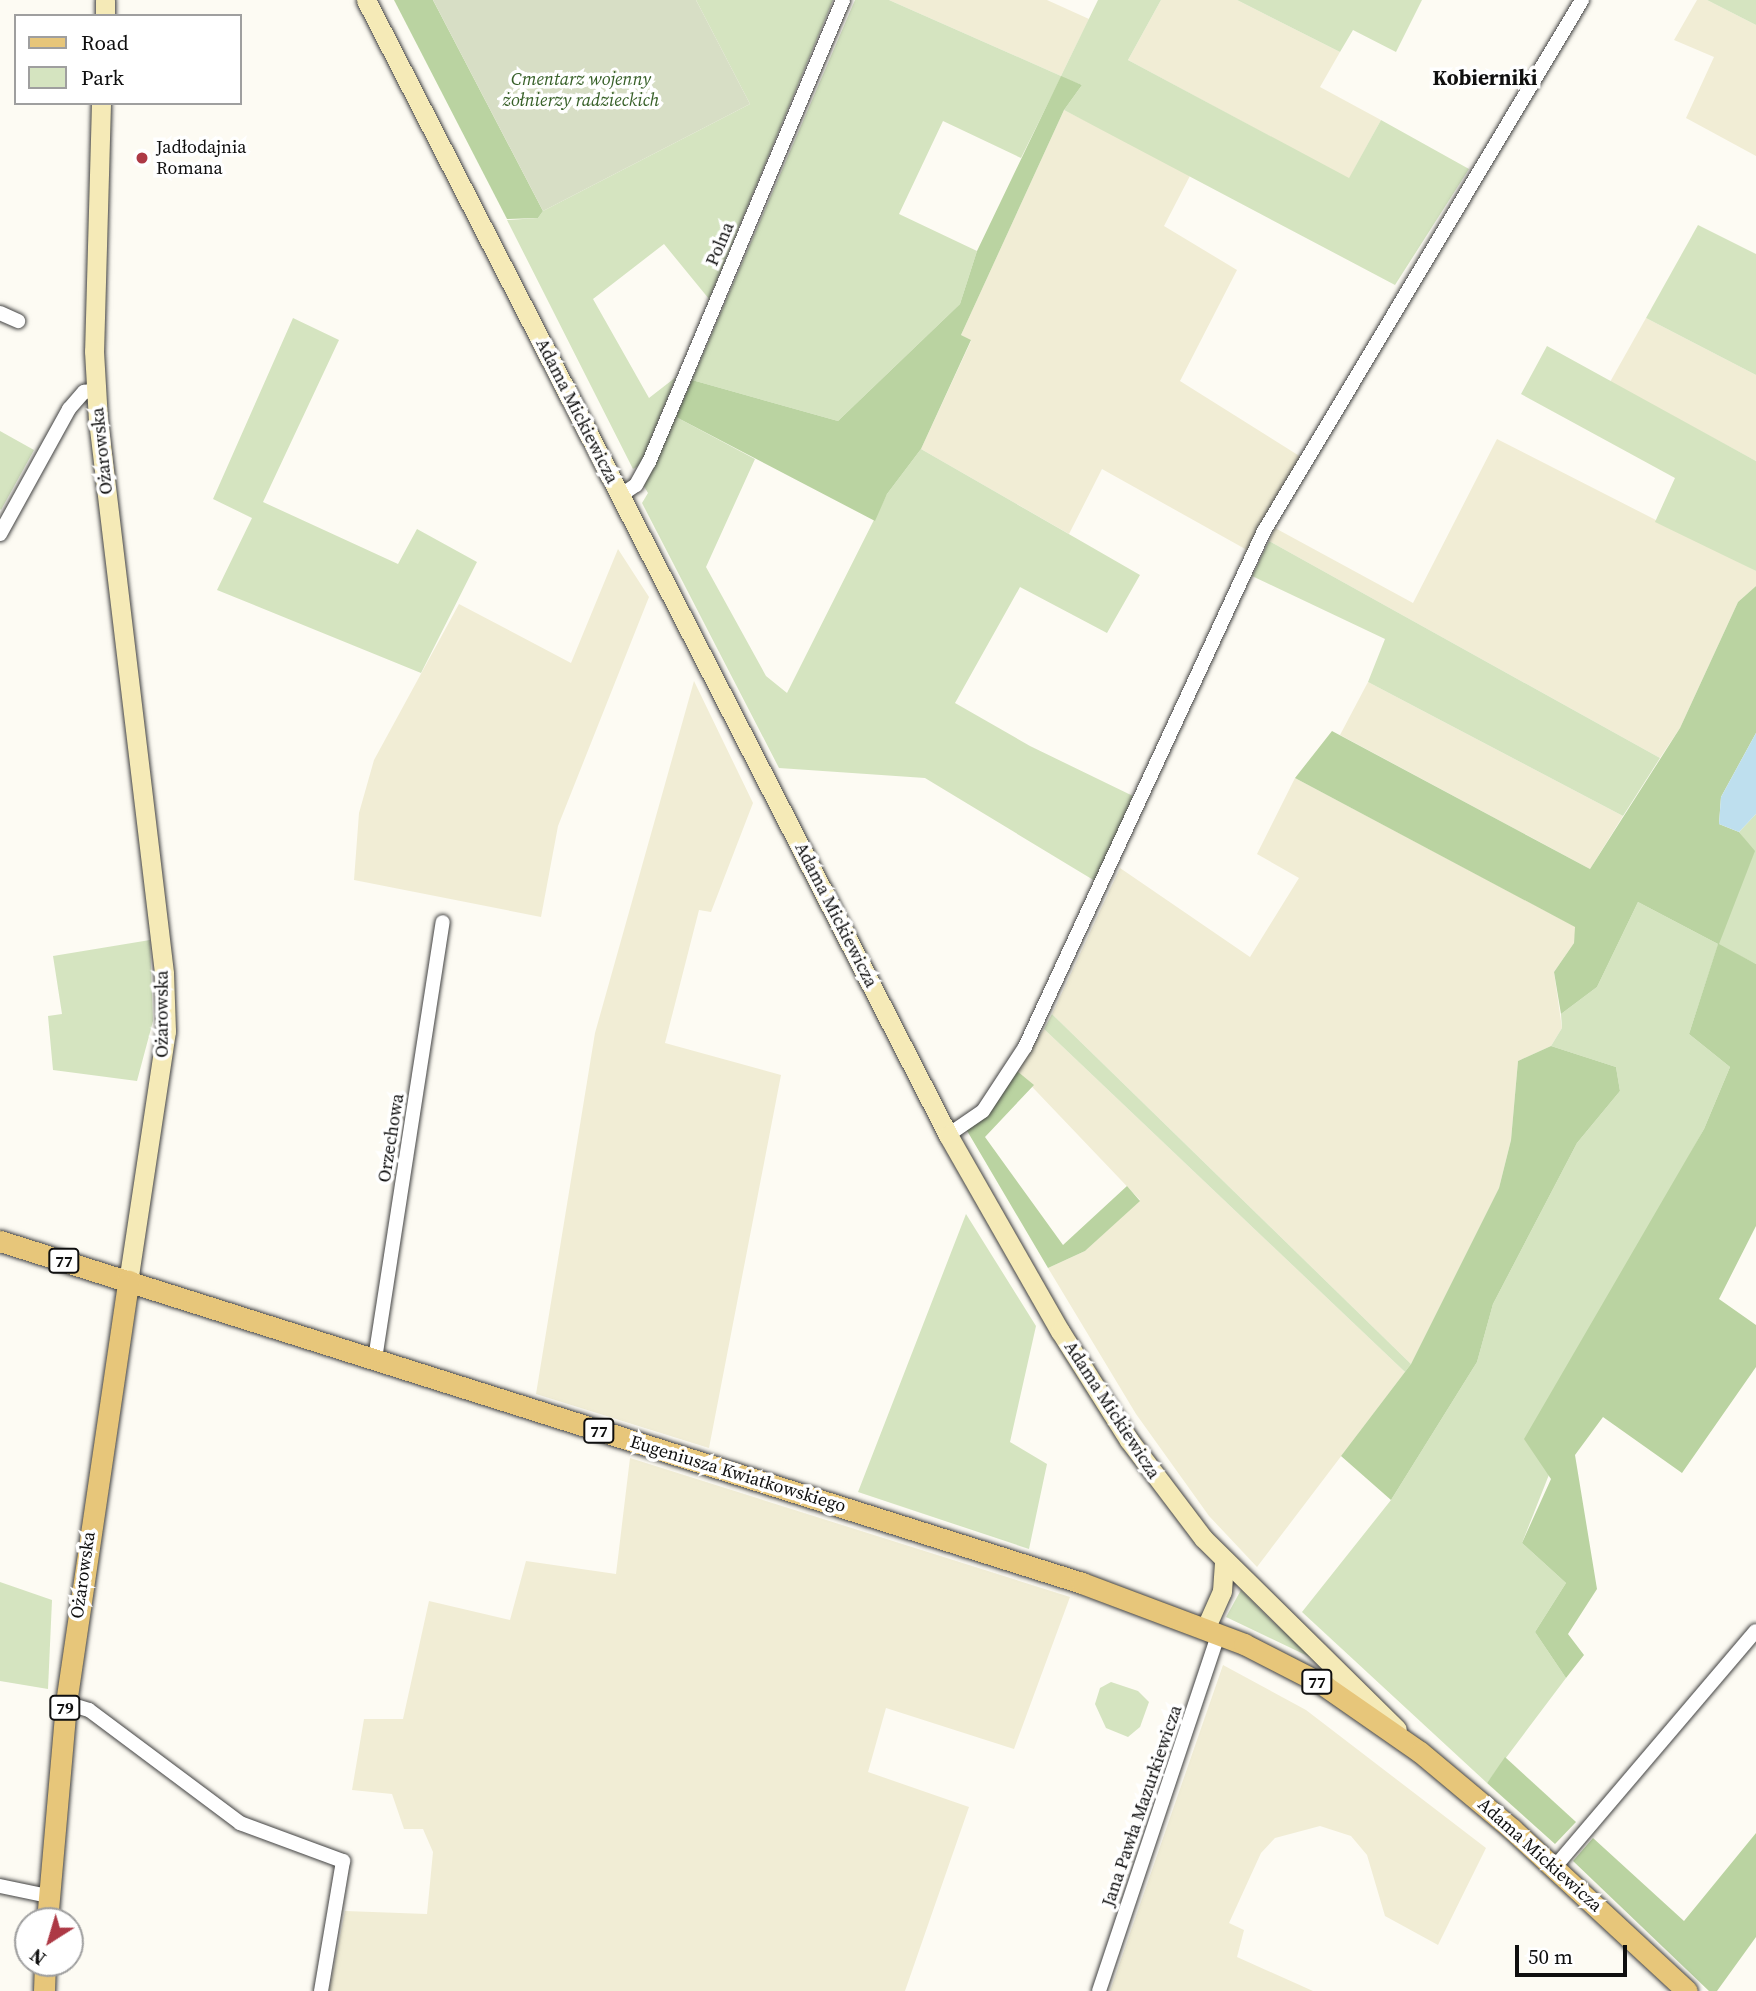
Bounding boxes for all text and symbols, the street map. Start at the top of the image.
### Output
legend [14,14,242,105]
text: Road [81,28,129,57]
text: Park [81,63,124,92]
district label: Kobierniki [1433,65,1537,91]
park label: Cmentarz wojenny żołnierzy radzieckich [503,69,659,112]
place label: Jadłodajnia Romana [156,137,246,180]
marker: Jadłodajnia Romana [134,150,150,166]
street label: Polna [701,219,739,269]
street label: Adama Mickiewicza [531,335,623,487]
street label: Ożarowska [87,406,117,496]
street label: Adama Mickiewicza [790,839,882,991]
street label: Ożarowska [151,970,173,1058]
street label: Orzechowa [373,1092,409,1184]
road number: 77 [48,1248,80,1274]
street label: Adama Mickiewicza [1059,1337,1165,1483]
road number: 77 [583,1418,615,1443]
street label: Eugeniusza Kwiatkowskiego [627,1431,849,1517]
street label: Ożarowska [66,1530,100,1620]
road number: 77 [1301,1670,1333,1694]
road number: 79 [49,1696,81,1720]
street label: Jana Pawła Mazurkiewicza [1097,1702,1187,1910]
street label: Adama Mickiewicza [1473,1793,1607,1917]
north arrow [14,1907,84,1977]
scale bar [1518,1932,1630,1976]
text: 50 m [1528,1942,1573,1971]
text: N [24,1943,51,1972]

